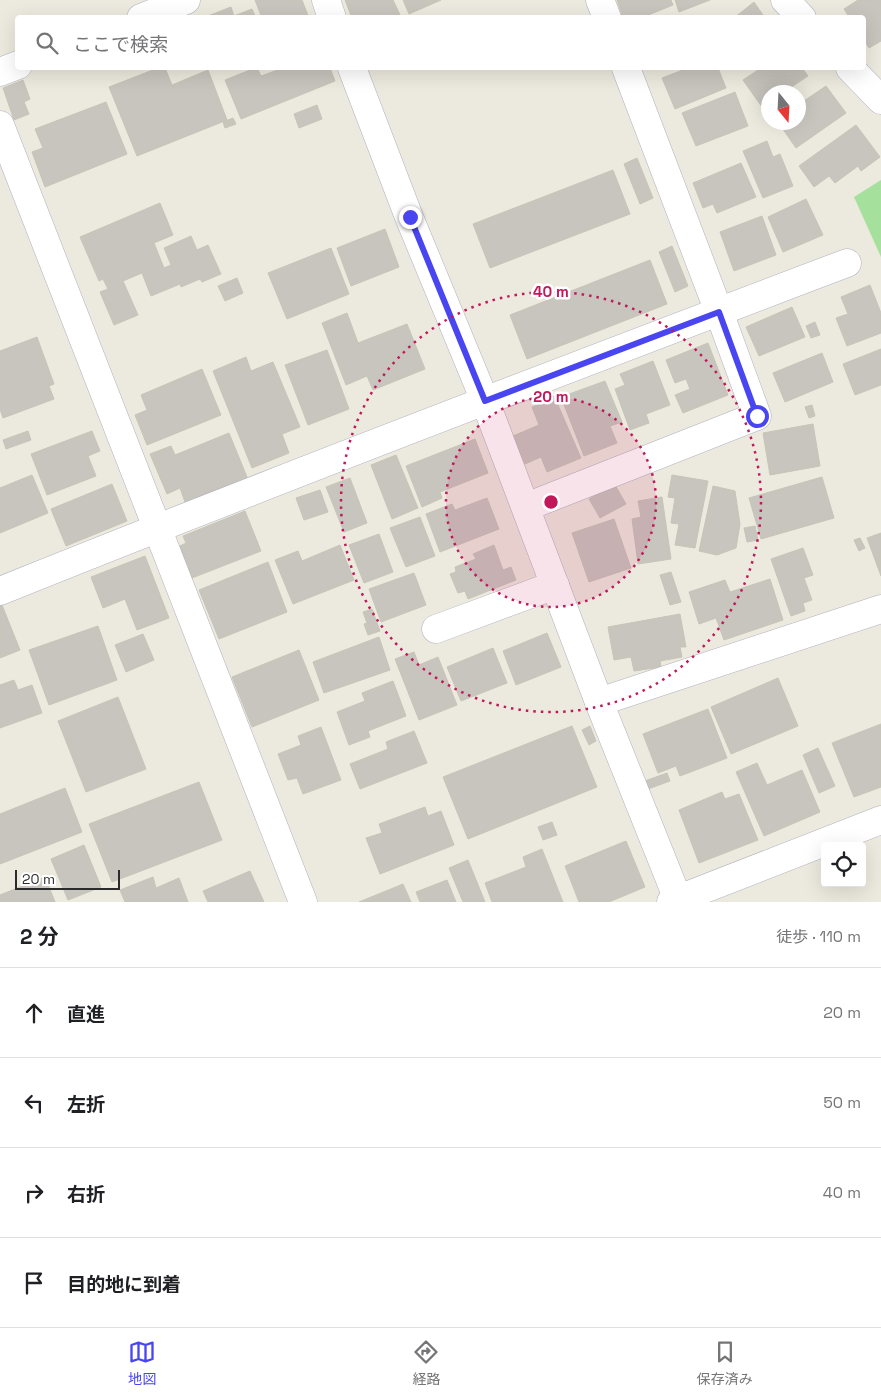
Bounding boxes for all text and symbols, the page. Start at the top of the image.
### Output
search box [15,15,866,70]
icon: search [33,29,61,57]
text: ここで検索 [73,32,168,57]
north arrow [761,85,806,130]
route end [399,206,422,229]
text: 40 m [533,282,569,301]
text: 20 m [533,387,569,406]
route start [746,405,769,428]
centre of rings [542,493,560,511]
map controls [821,842,866,887]
button: locate [821,842,866,887]
scale bar [15,867,120,890]
text: 20 m [22,870,55,888]
text: 2 分 [20,923,59,950]
text: 徒歩 · 110 m [776,926,861,947]
icon: ahead [20,999,48,1027]
text: 直進 [67,1002,105,1027]
text: 20 m [823,1002,861,1023]
icon: left [20,1089,48,1117]
text: 左折 [67,1092,105,1117]
text: 50 m [823,1092,861,1113]
icon: right [20,1179,48,1207]
text: 右折 [67,1182,105,1207]
text: 40 m [823,1182,861,1203]
icon: arrive [20,1269,48,1297]
text: 目的地に到着 [67,1272,181,1297]
tab: 地図 [128,1338,156,1388]
tab: 経路 [412,1338,440,1388]
tab: 保存済み [697,1338,753,1388]

